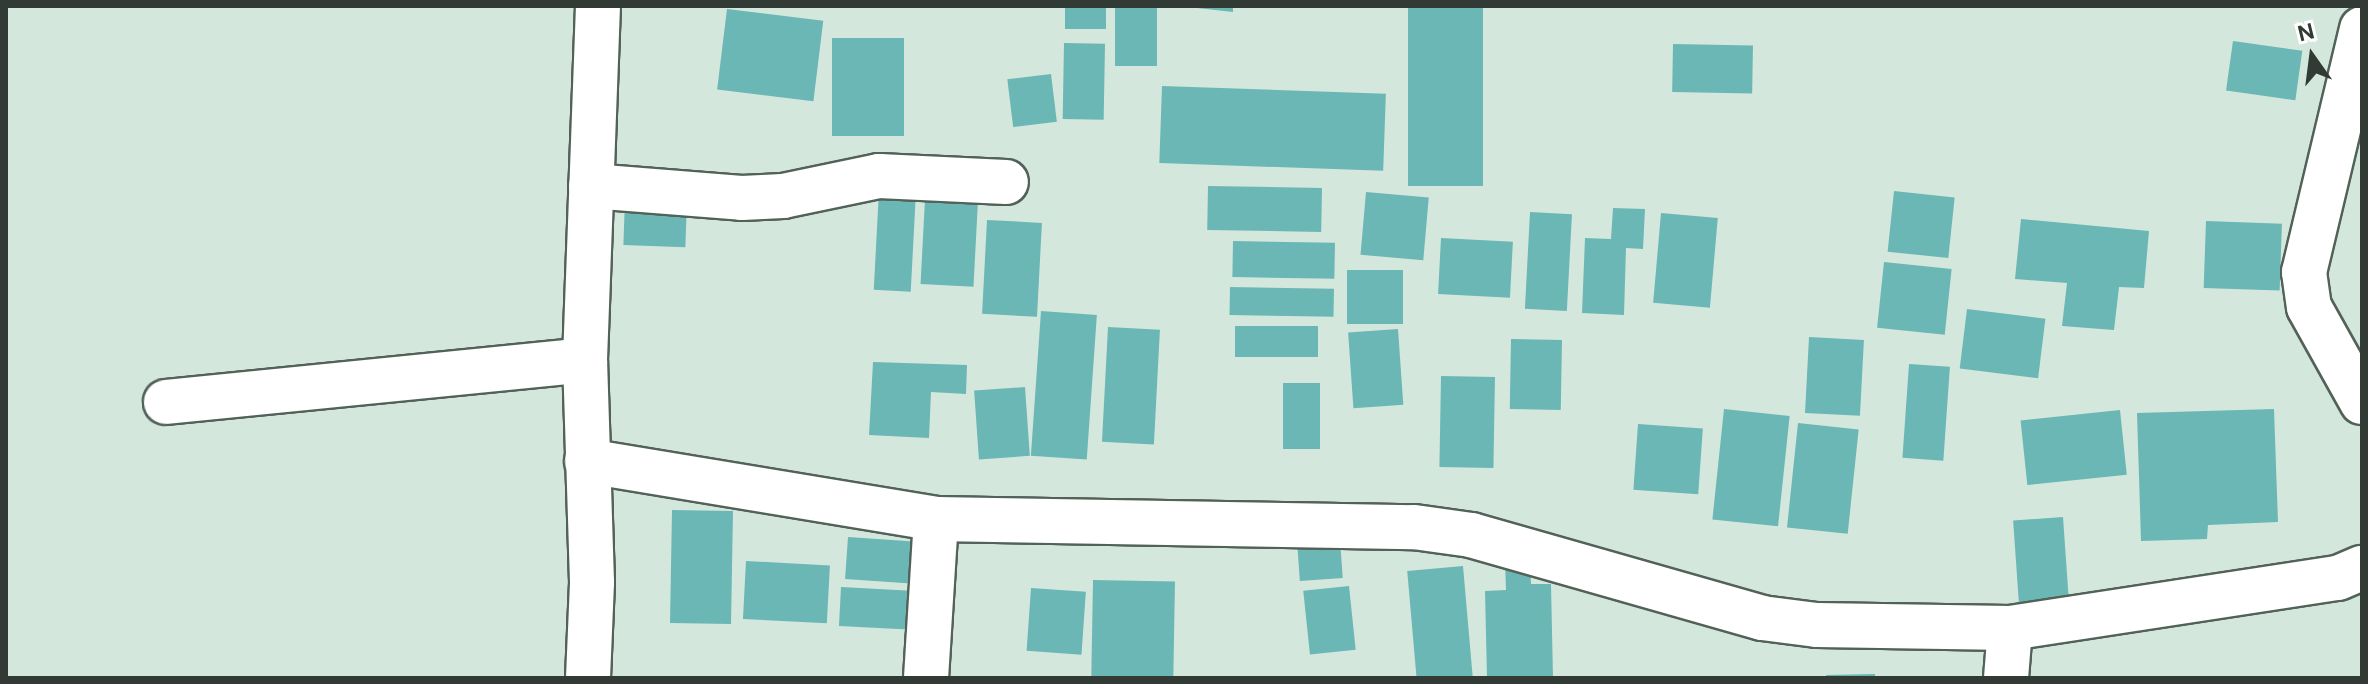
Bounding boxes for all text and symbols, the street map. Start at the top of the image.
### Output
north arrow [2272,16,2352,96]
text: N [2295,16,2317,48]

